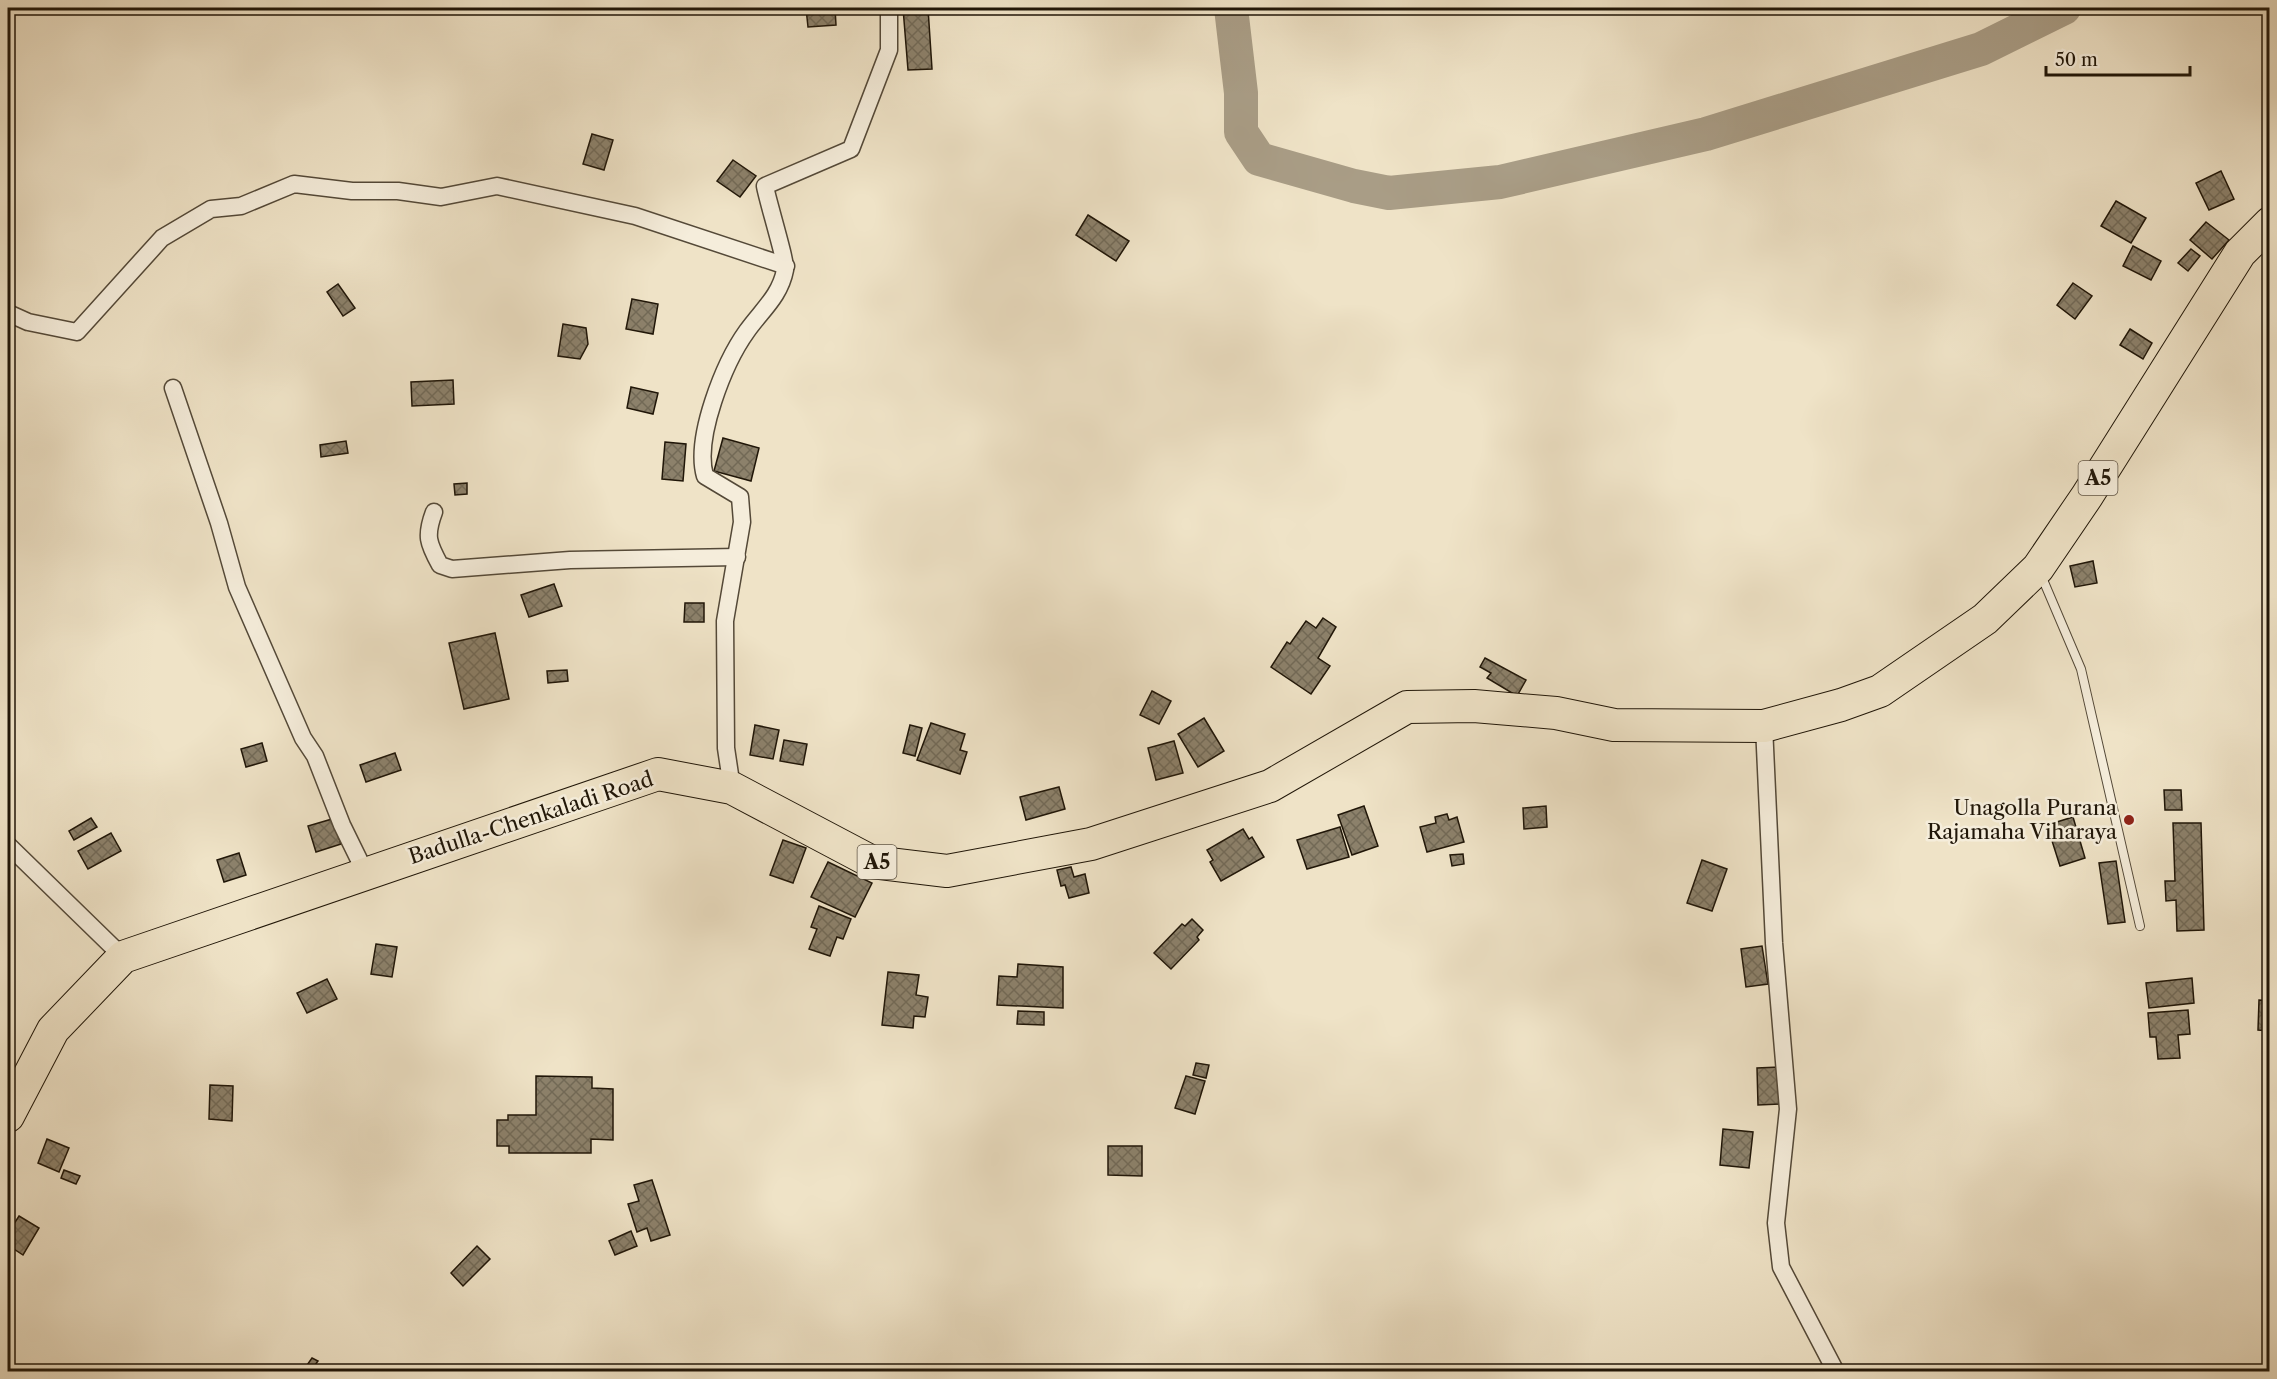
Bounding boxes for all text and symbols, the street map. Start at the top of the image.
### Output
scale bar [2046,39,2190,77]
text: 50 m [2055,49,2098,71]
road number: A5 [2078,461,2118,495]
street label: Badulla-Chenkaladi Road [405,766,656,869]
place label: Unagolla Purana Rajamaha Viharaya [1927,795,2118,844]
marker: Unagolla Purana Rajamaha Viharaya [2122,813,2136,827]
road number: A5 [858,845,896,879]

